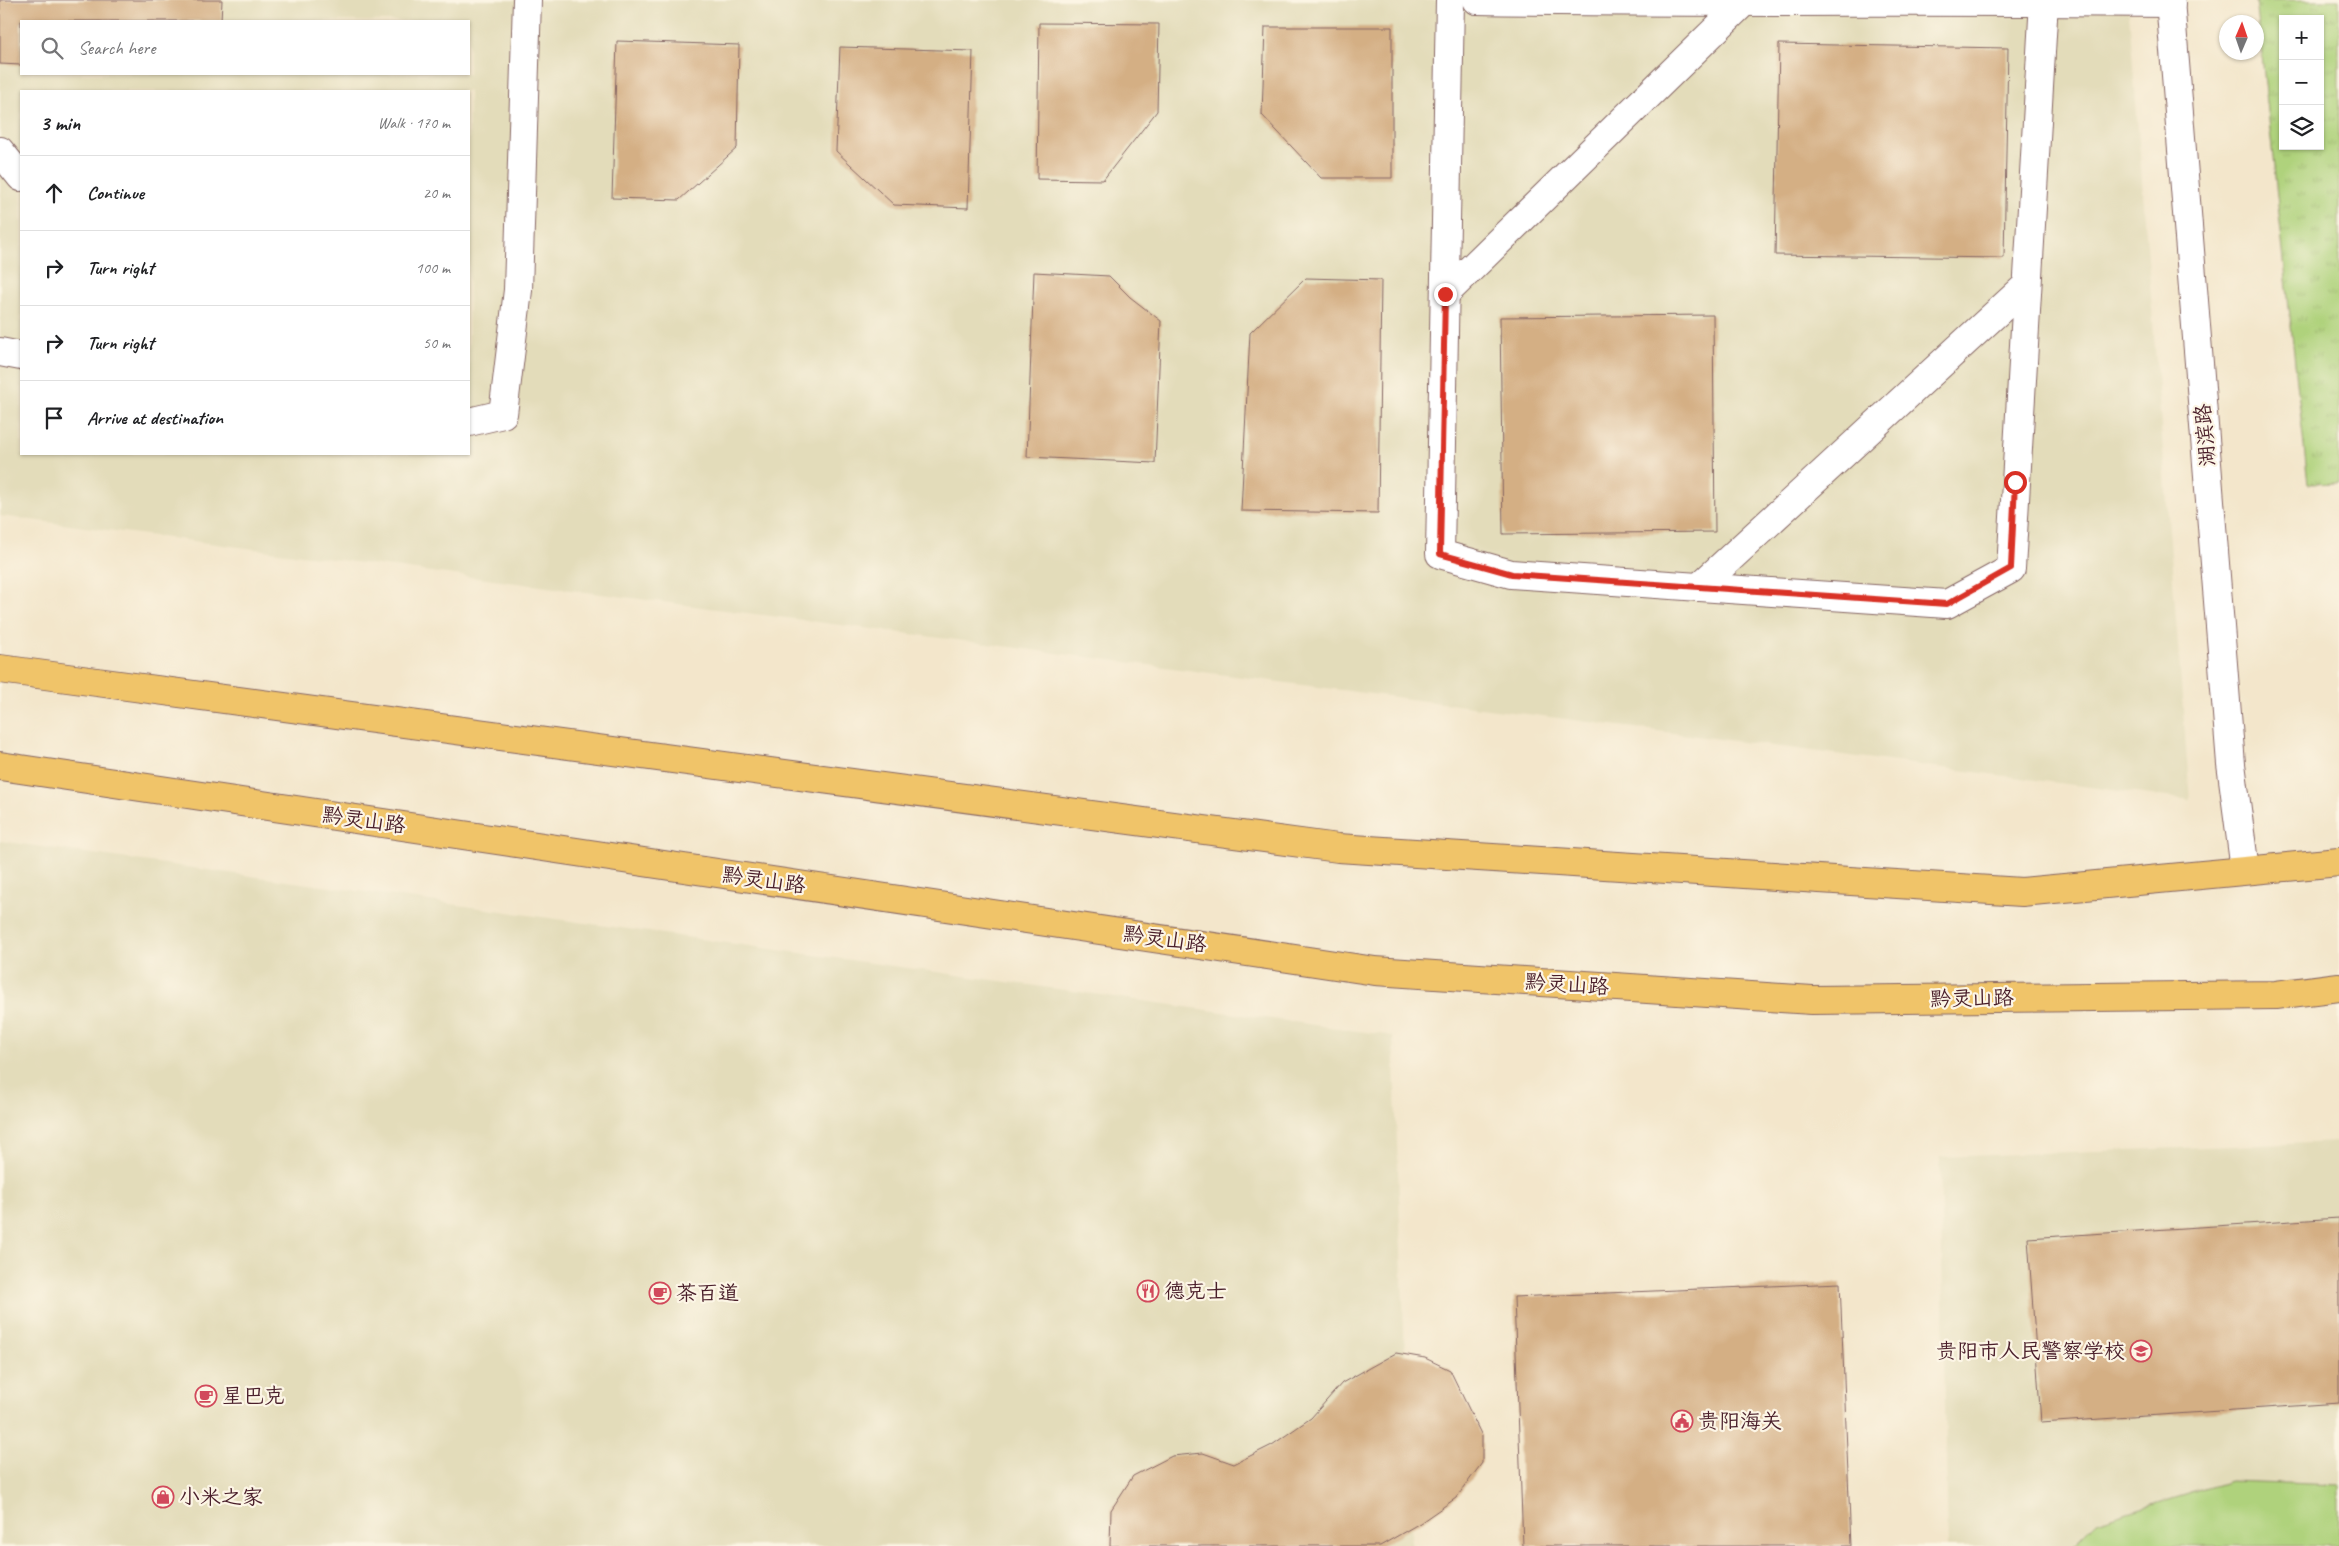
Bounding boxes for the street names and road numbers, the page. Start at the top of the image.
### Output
street label: 湖滨路 [2189,402,2221,468]
street label: 黔灵山路 [321,801,407,839]
street label: 黔灵山路 [721,861,807,899]
street label: 黔灵山路 [1122,920,1208,958]
street label: 黔灵山路 [1524,968,1610,1000]
street label: 黔灵山路 [1930,984,2014,1012]

